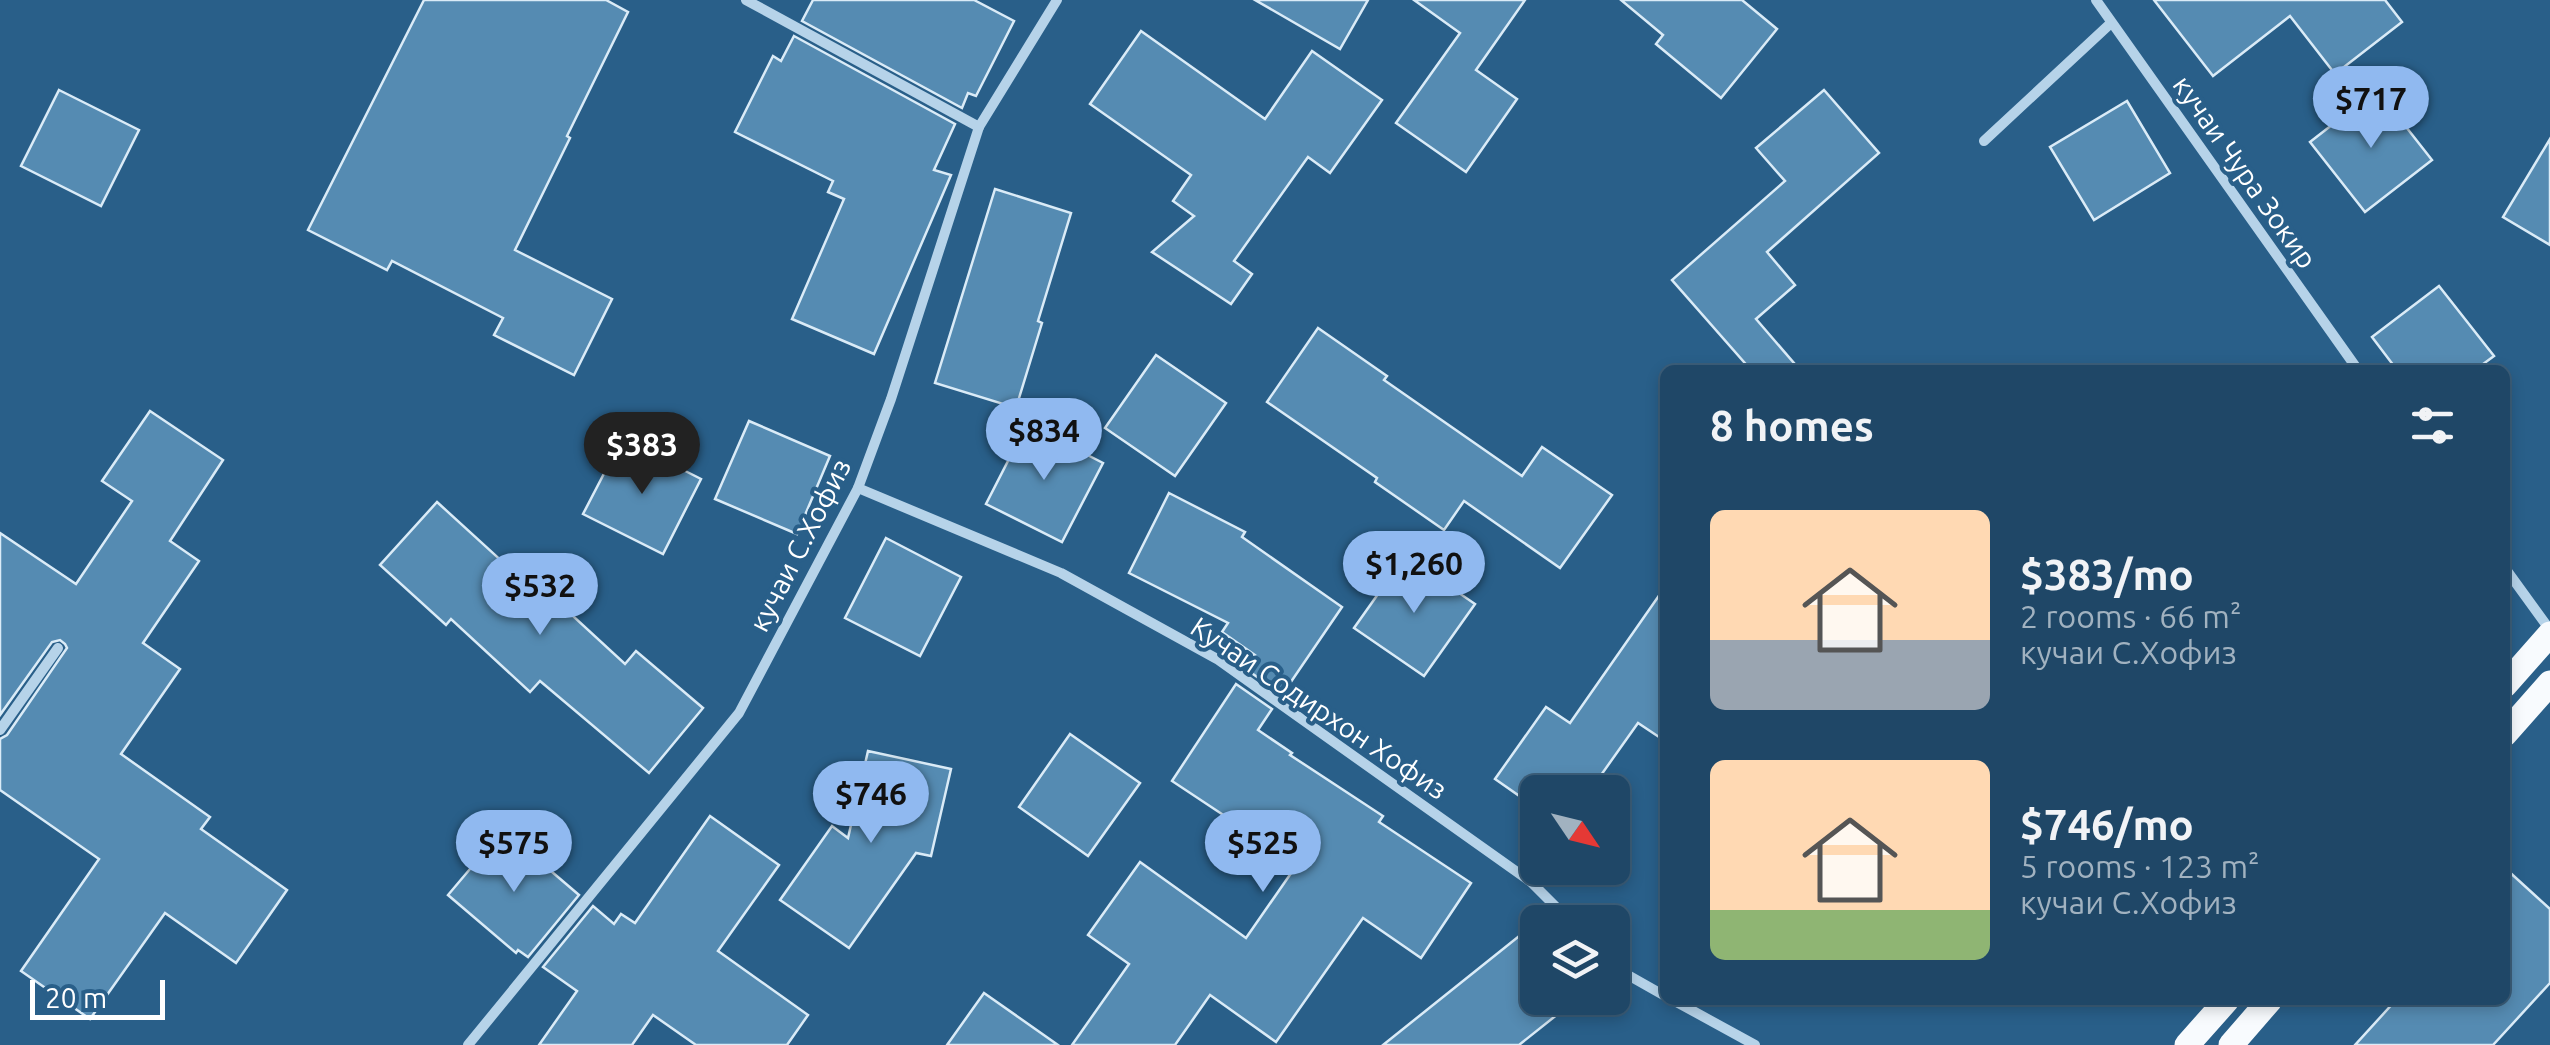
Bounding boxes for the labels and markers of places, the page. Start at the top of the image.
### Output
pin: $717 [2312,66,2430,151]
pin: $834 [985,398,1103,483]
pin: $383 [583,412,701,497]
pin: $1,260 [1333,531,1495,616]
pin: $532 [481,553,599,638]
pin: $746 [812,761,930,846]
pin: $575 [455,810,573,895]
pin: $525 [1204,810,1322,895]

